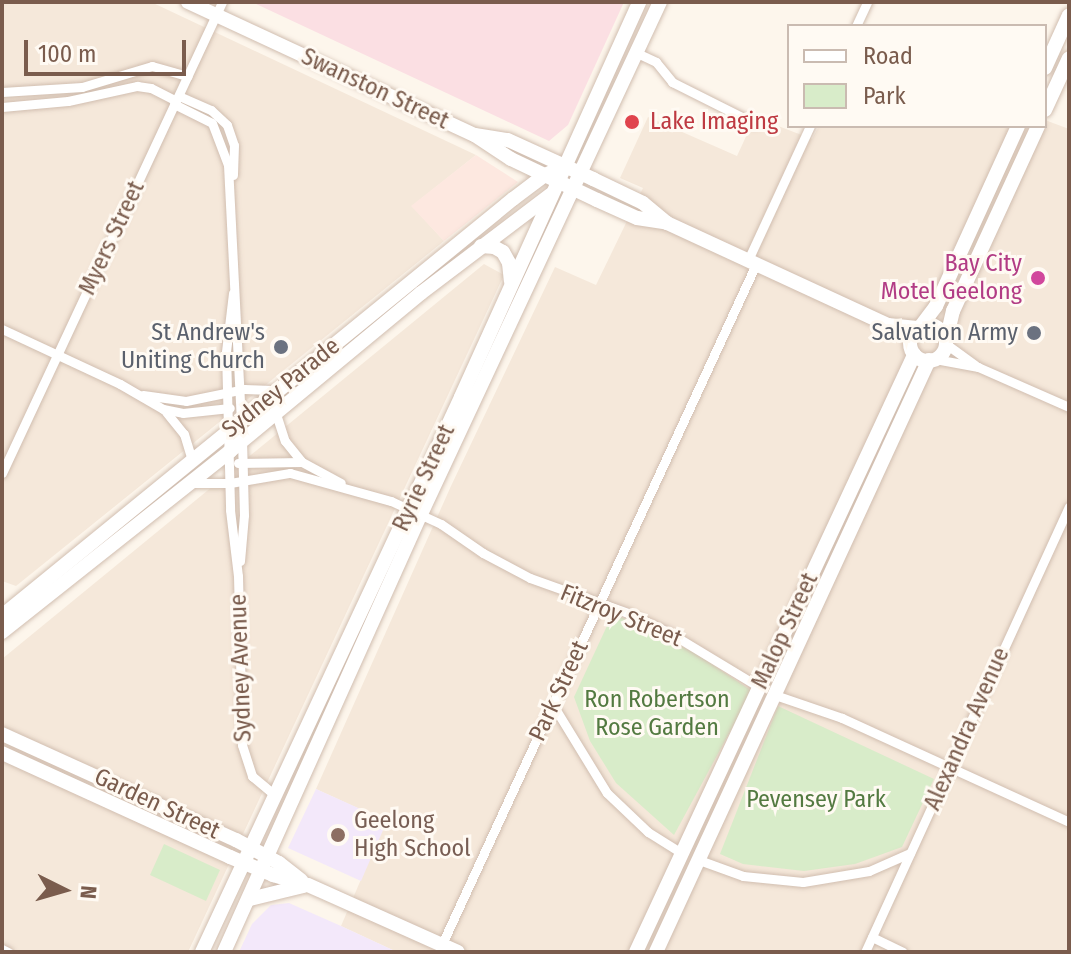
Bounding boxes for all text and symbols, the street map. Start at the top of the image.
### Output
scale bar [28,24,190,74]
legend [787,24,1047,128]
text: 100 m [38,40,96,68]
street label: Swanston Street [297,42,453,136]
text: Road [863,42,913,70]
text: Park [863,82,906,110]
place label: Lake Imaging [650,108,778,136]
marker: Lake Imaging [621,111,643,133]
street label: Myers Street [73,176,151,300]
place label: Bay City Motel Geelong [881,250,1022,306]
marker: Bay City Motel Geelong [1029,269,1047,287]
place label: St Andrew's Uniting Church [121,319,265,375]
place label: Salvation Army [872,319,1018,347]
marker: Salvation Army [1025,324,1043,342]
street label: Sydney Parade [216,332,346,444]
marker: St Andrew's Uniting Church [272,338,290,356]
street label: Ryrie Street [387,420,461,536]
street label: Malop Street [746,568,824,694]
street label: Fitzroy Street [556,579,686,653]
street label: Sydney Avenue [224,594,258,742]
street label: Park Street [523,636,595,746]
street label: Alexandra Avenue [918,643,1016,815]
park label: Ron Robertson Rose Garden [584,686,730,742]
street label: Garden Street [90,762,224,846]
park label: Pevensey Park [746,786,886,814]
place label: Geelong High School [354,807,471,863]
marker: Geelong High School [329,826,347,844]
north arrow [24,850,104,930]
text: N [74,884,102,900]

